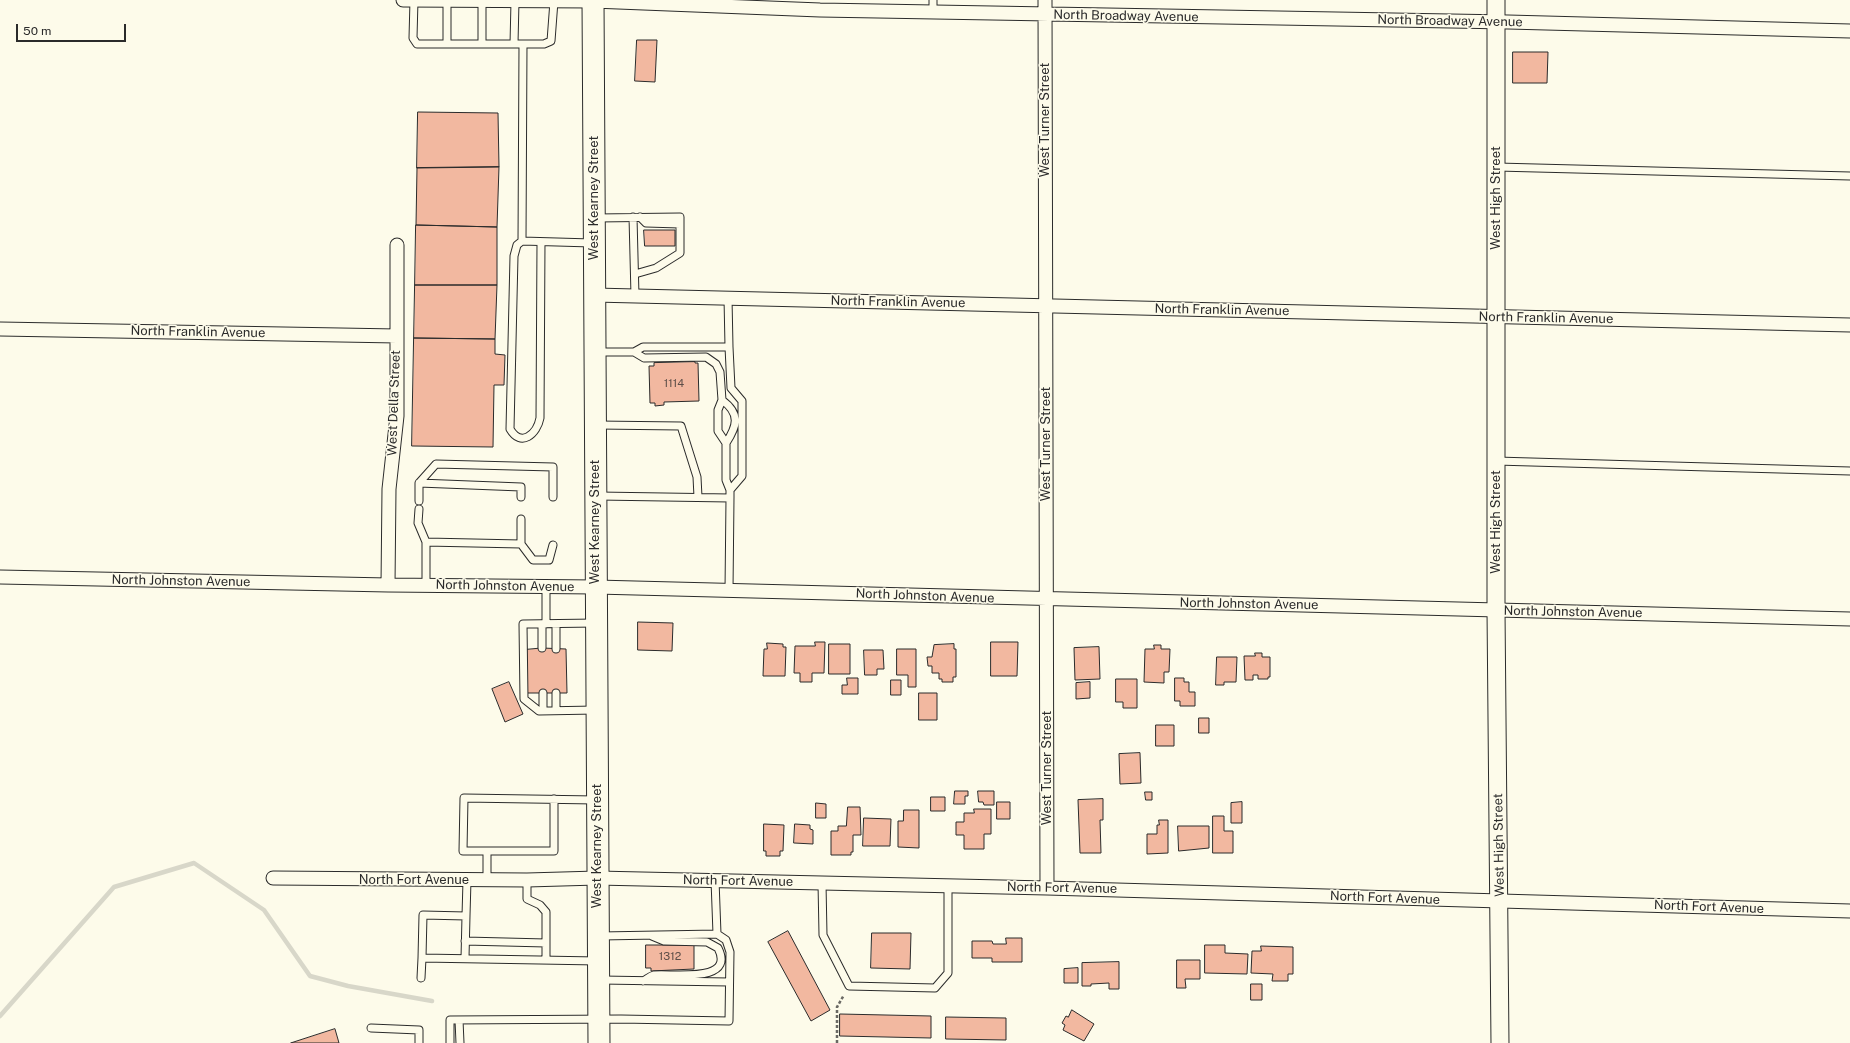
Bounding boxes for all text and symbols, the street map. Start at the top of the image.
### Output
street label: North Broadway Avenue [1053,7,1199,25]
street label: North Broadway Avenue [1377,12,1523,30]
scale bar [18,16,128,42]
text: 50 m [23,24,51,38]
street label: West Turner Street [1037,63,1053,177]
street label: West Kearney Street [586,136,602,260]
street label: West High Street [1488,146,1504,250]
street label: North Franklin Avenue [831,293,965,311]
street label: North Franklin Avenue [1155,301,1289,319]
street label: North Franklin Avenue [1479,309,1613,327]
street label: North Franklin Avenue [131,323,265,341]
street label: West Della Street [384,350,404,456]
house number: 1114 [664,377,684,391]
street label: West Turner Street [1038,387,1054,501]
street label: West Kearney Street [587,460,603,584]
street label: West High Street [1488,470,1504,574]
street label: North Johnston Avenue [111,572,251,590]
street label: North Johnston Avenue [435,577,575,595]
street label: North Johnston Avenue [855,586,995,606]
street label: North Johnston Avenue [1179,595,1319,613]
street label: North Johnston Avenue [1503,603,1643,621]
street label: West Turner Street [1039,711,1055,825]
street label: West Kearney Street [589,784,605,908]
street label: West High Street [1490,793,1508,897]
street label: North Fort Avenue [359,872,469,888]
street label: North Fort Avenue [683,872,793,890]
street label: North Fort Avenue [1007,879,1117,897]
street label: North Fort Avenue [1330,888,1440,908]
street label: North Fort Avenue [1654,897,1764,917]
house number: 1312 [659,950,681,964]

